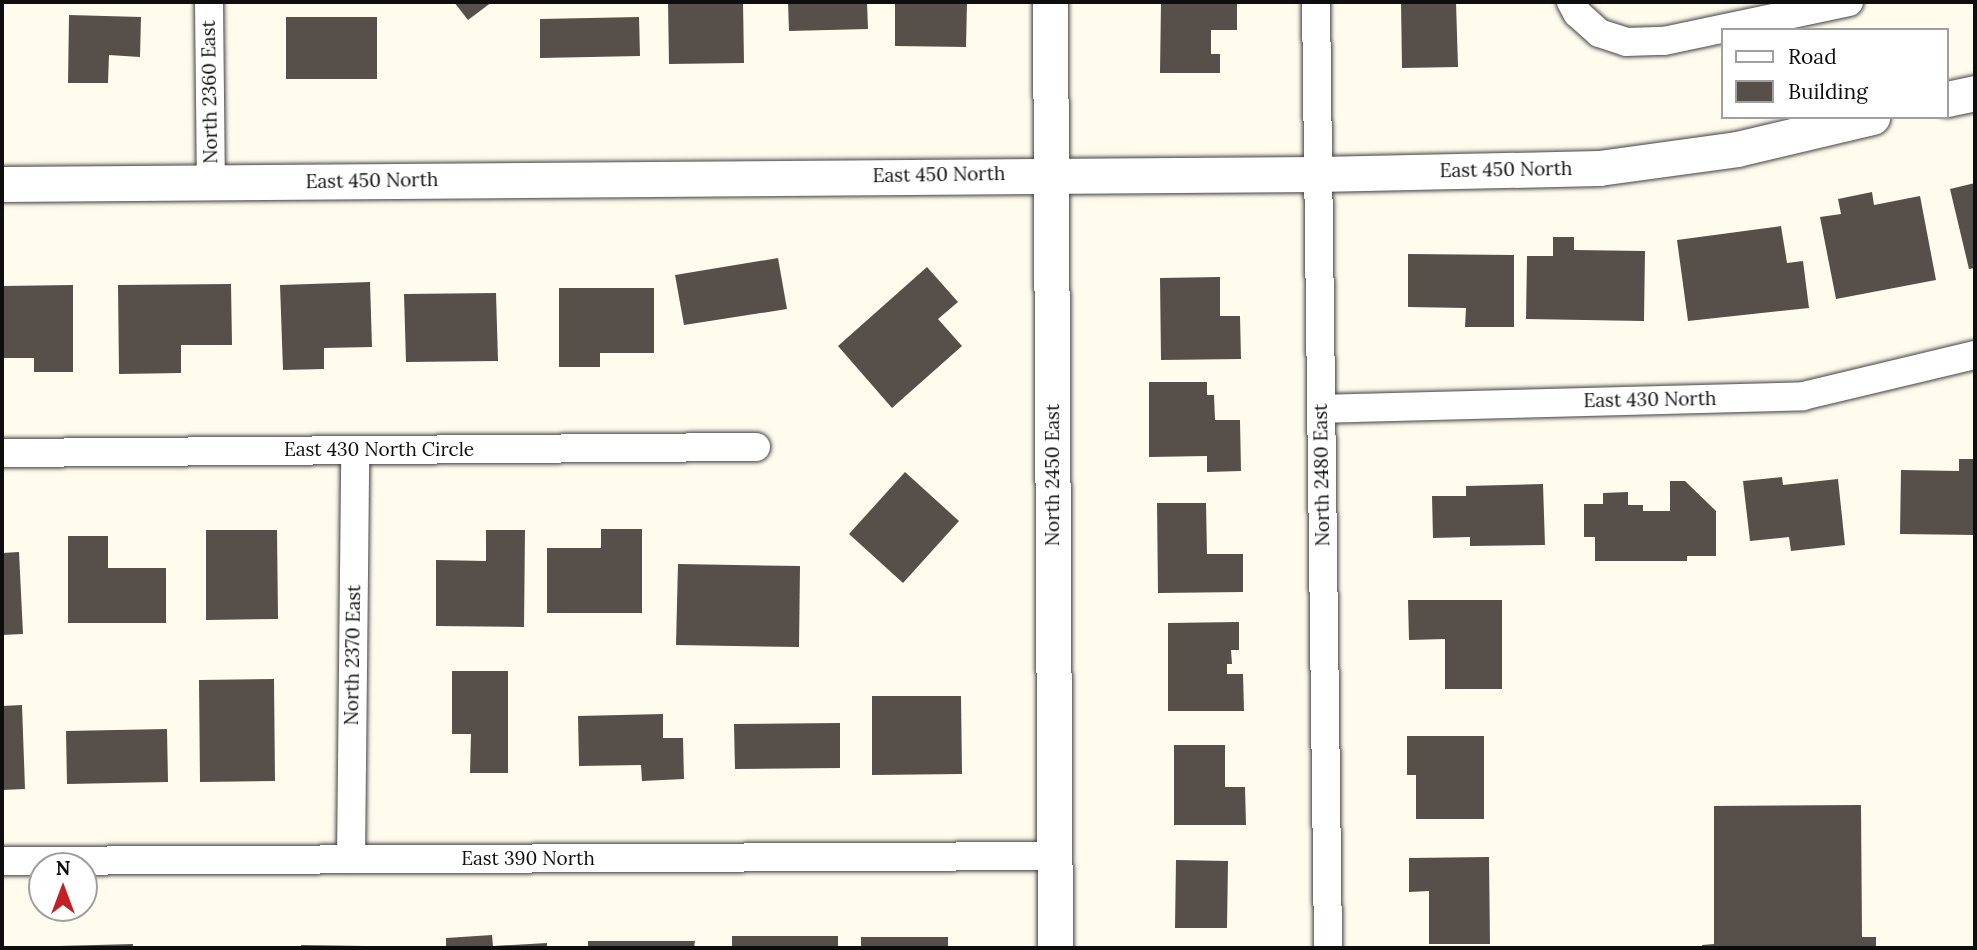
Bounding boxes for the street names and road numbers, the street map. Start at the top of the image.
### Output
street label: North 2360 East [197,20,223,164]
street label: East 450 North [1439,157,1573,183]
street label: East 450 North [872,162,1006,188]
street label: East 450 North [305,168,439,194]
street label: East 430 North [1583,387,1717,413]
street label: North 2480 East [1309,403,1335,547]
street label: North 2450 East [1042,404,1064,546]
street label: East 430 North Circle [284,439,474,461]
street label: North 2370 East [340,584,366,726]
street label: East 390 North [461,848,595,870]

